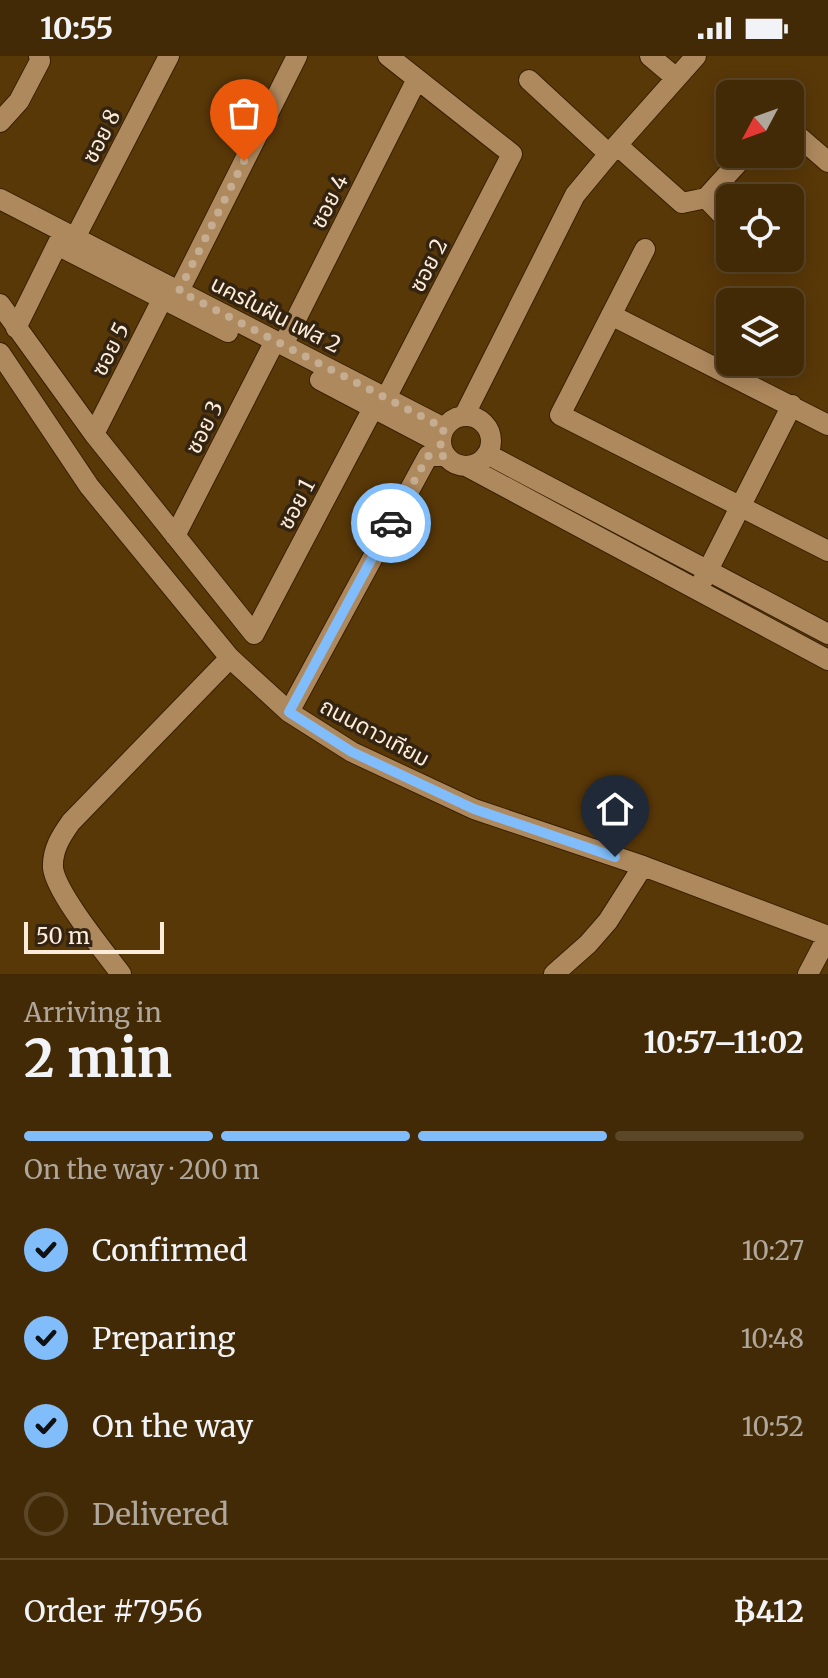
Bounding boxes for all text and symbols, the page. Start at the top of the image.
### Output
text: 10:55 [40,9,113,47]
pin [210,79,278,161]
north arrow [716,80,804,168]
map controls [716,80,804,376]
icon: bag [222,91,266,135]
street label: ซอย 8 [76,105,126,167]
street label: ซอย 4 [304,169,355,233]
button: locate [716,184,804,272]
street label: ซอย 2 [403,234,453,296]
street label: นครในฝัน เฟส 2 [206,269,346,359]
button: layers [716,288,804,376]
street label: ซอย 5 [85,318,135,380]
street label: ซอย 3 [179,396,229,458]
street label: ซอย 1 [271,474,321,534]
courier [351,483,431,563]
icon: car [369,501,413,545]
street label: ถนนดาวเทียม [315,691,435,773]
pin [581,775,649,857]
icon: home [593,787,637,831]
scale bar [24,918,164,954]
text: 50 m [36,922,90,950]
text: Arriving in [24,996,162,1029]
text: 10:57–11:02 [643,1023,804,1061]
text: 2 min [24,1026,172,1091]
text: On the way · 200 m [24,1153,260,1186]
icon: check [24,1228,68,1272]
text: Confirmed [92,1231,247,1269]
text: 10:27 [742,1234,804,1267]
icon: check [24,1316,68,1360]
text: Preparing [92,1319,235,1357]
text: 10:48 [741,1322,804,1355]
icon: check [24,1404,68,1448]
text: On the way [92,1407,253,1445]
text: 10:52 [742,1410,804,1443]
text: Delivered [92,1495,229,1533]
text: Order #7956 [24,1592,203,1630]
text: ฿412 [734,1592,804,1630]

